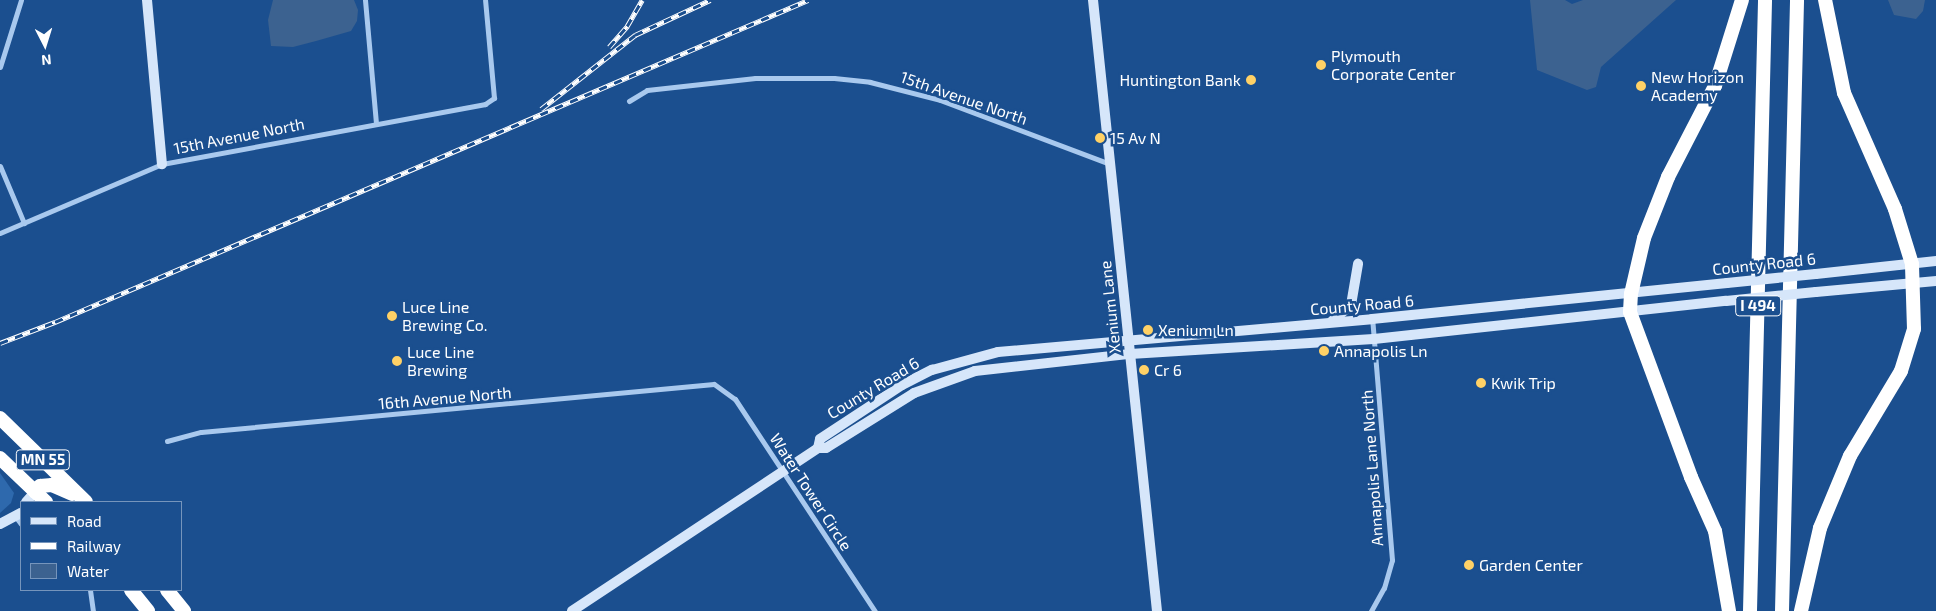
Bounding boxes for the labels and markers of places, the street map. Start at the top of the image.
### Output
place label: Plymouth Corporate Center [1331,46,1456,84]
marker: Plymouth Corporate Center [1315,59,1327,71]
place label: New Horizon Academy [1651,67,1744,105]
place label: Huntington Bank [1119,70,1241,90]
marker: Huntington Bank [1245,74,1257,86]
marker: New Horizon Academy [1635,80,1647,92]
place label: 15 Av N [1110,128,1161,148]
marker: 15 Av N [1094,132,1106,144]
place label: Luce Line Brewing Co. [402,297,488,335]
marker: Luce Line Brewing Co. [386,310,398,322]
place label: Xenium Ln [1158,320,1234,340]
marker: Xenium Ln [1142,324,1154,336]
place label: Annapolis Ln [1334,341,1428,361]
place label: Luce Line Brewing [407,342,474,380]
marker: Annapolis Ln [1318,345,1330,357]
marker: Luce Line Brewing [391,355,403,367]
place label: Cr 6 [1154,360,1182,380]
marker: Cr 6 [1138,364,1150,376]
place label: Kwik Trip [1491,373,1556,393]
marker: Kwik Trip [1475,377,1487,389]
place label: Garden Center [1479,555,1583,575]
marker: Garden Center [1463,559,1475,571]

